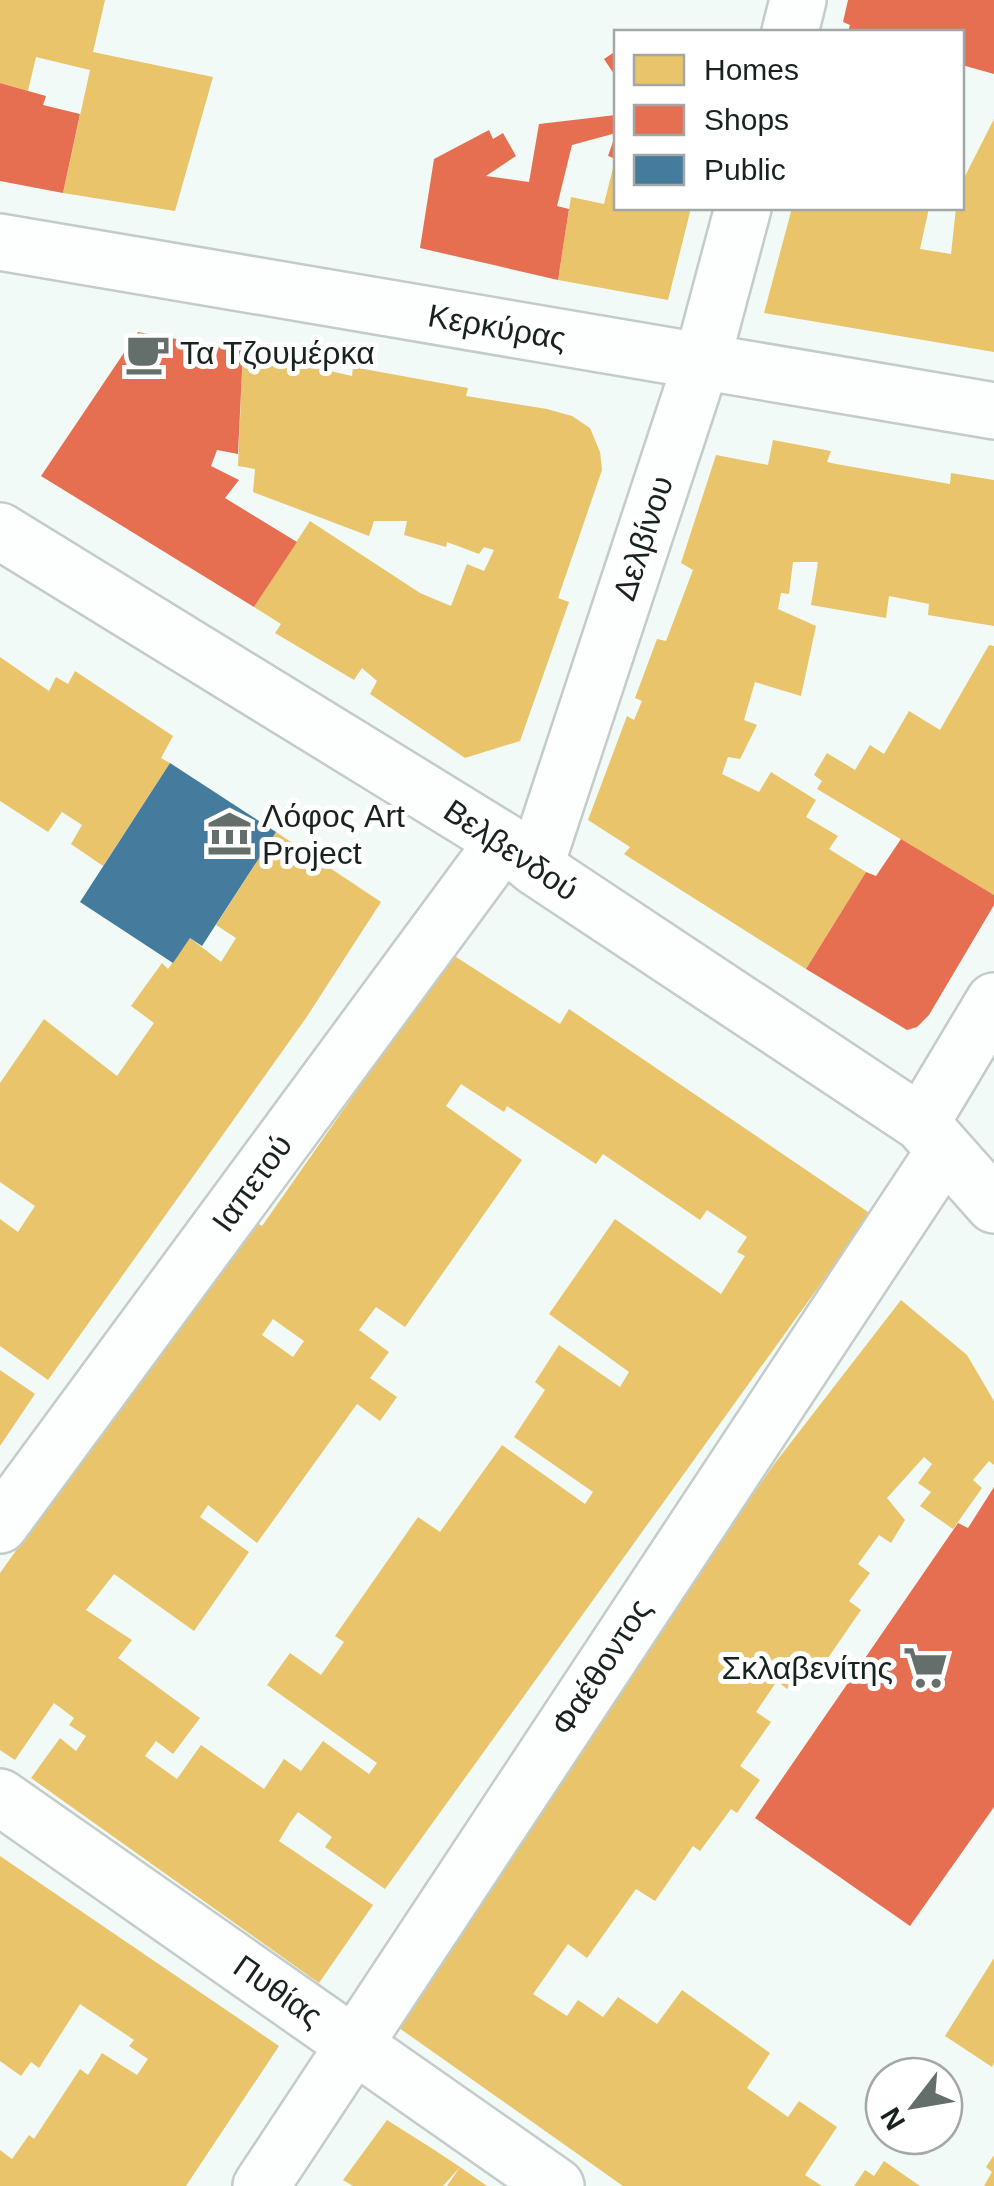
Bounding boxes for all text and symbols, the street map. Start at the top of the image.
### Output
legend [614,30,964,210]
text: Homes [704,53,799,86]
text: Shops [704,103,789,136]
text: Public [704,153,786,186]
street label: Κερκύρας [425,297,569,357]
cafe icon: Τα Τζουμέρκα [123,329,171,377]
place label: Τα Τζουμέρκα [180,335,375,371]
street label: Δελβίνου [606,471,680,605]
street label: Βελβενδού [437,792,585,908]
place label: Λόφος Art Project [262,798,405,871]
museum icon: Λόφος Art Project [205,810,253,858]
street label: Ιαπετού [205,1127,299,1239]
street label: Φαέθοντος [544,1592,658,1742]
supermarket icon: Σκλαβενίτης [902,1644,950,1692]
place label: Σκλαβενίτης [722,1650,893,1686]
street label: Πυθίας [227,1948,329,2034]
north arrow [864,2056,964,2156]
text: N [875,2102,911,2135]

